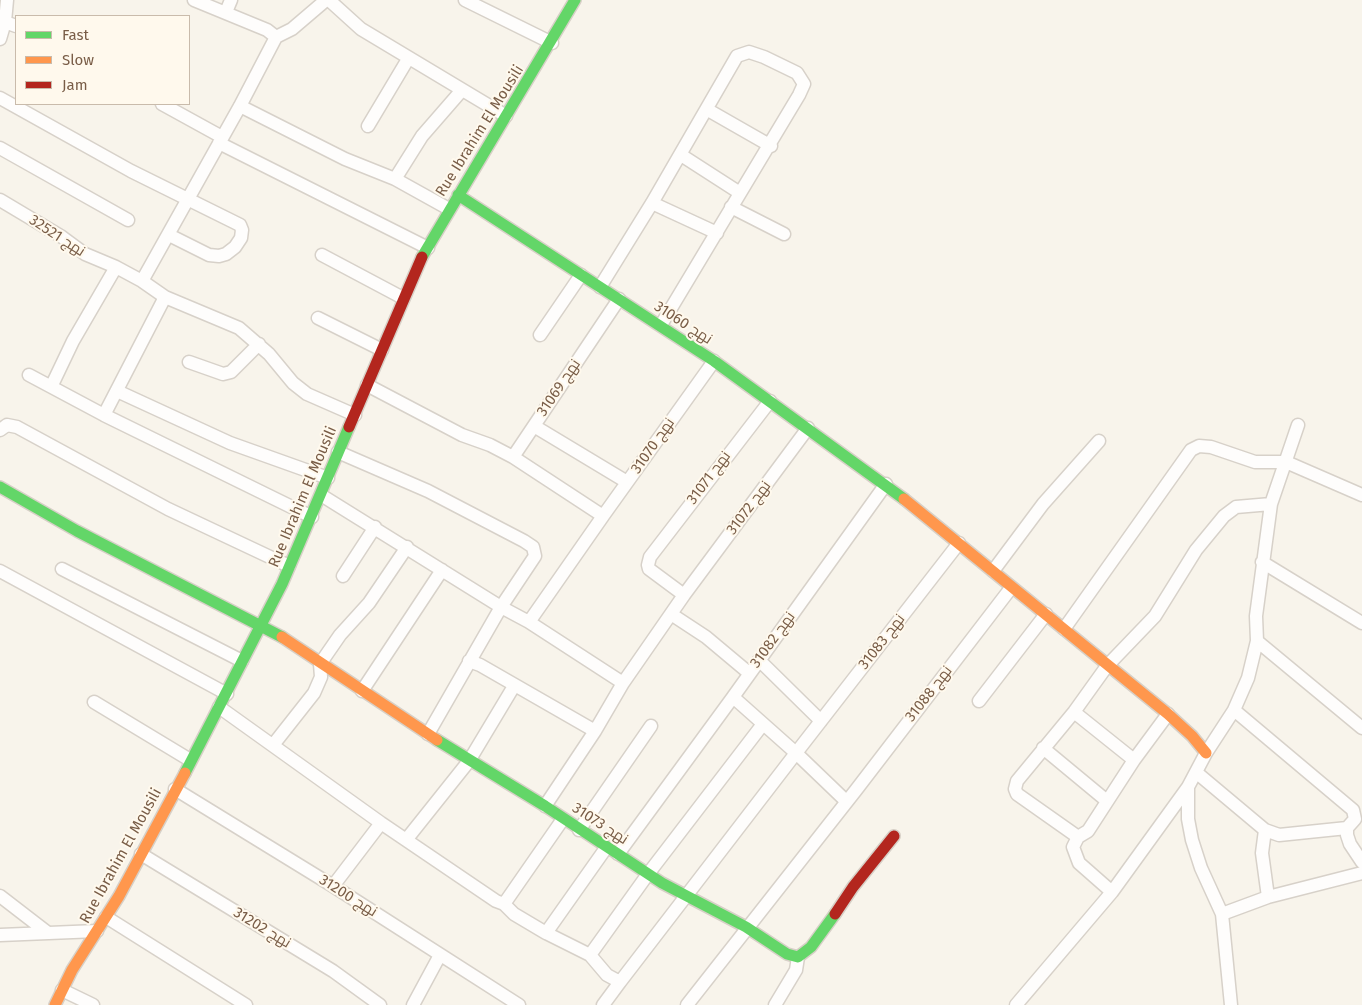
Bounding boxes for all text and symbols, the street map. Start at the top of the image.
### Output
legend [15,15,190,105]
text: Fast [62,26,89,44]
text: Slow [62,51,94,69]
street label: Rue Ibrahim El Mousili [432,62,528,200]
text: Jam [62,76,88,94]
street label: نهج 32521 [26,211,88,261]
street label: نهج 31060 [651,298,715,348]
street label: نهج 31069 [533,356,585,420]
street label: نهج 31070 [627,415,679,477]
street label: Rue Ibrahim El Mousili [265,424,341,570]
street label: نهج 31071 [683,448,735,508]
street label: نهج 31072 [723,477,775,539]
street label: نهج 31082 [747,608,799,672]
street label: نهج 31083 [855,611,909,673]
street label: نهج 31088 [902,663,956,725]
street label: Rue Ibrahim El Mousili [76,785,166,927]
street label: نهج 31073 [569,799,631,849]
street label: نهج 31200 [316,871,380,921]
street label: نهج 31202 [230,904,294,952]

